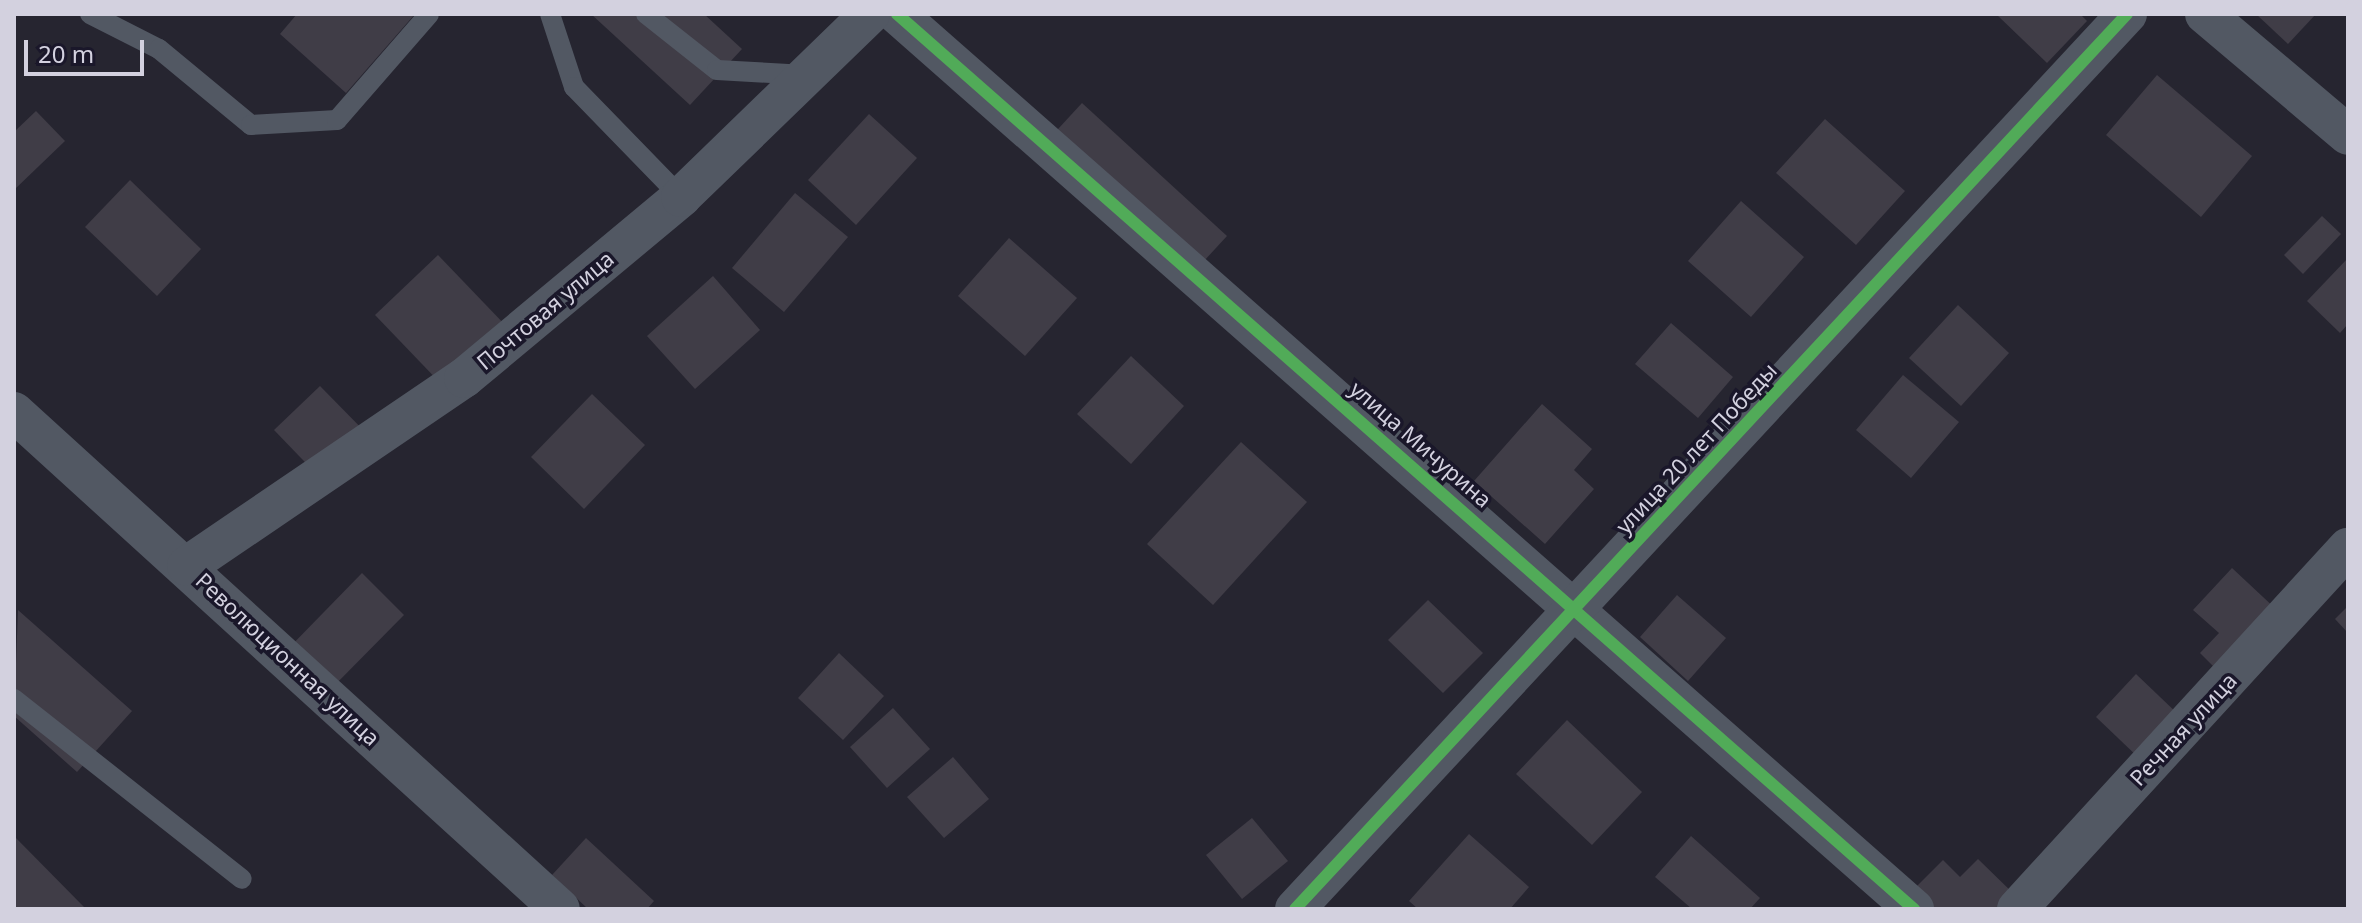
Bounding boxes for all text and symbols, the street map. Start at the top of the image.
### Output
scale bar [28,24,148,74]
text: 20 m [38,37,94,70]
street label: Почтовая улица [471,245,619,375]
street label: улица 20 лет Победы [1610,357,1782,539]
street label: улица Мичурина [1345,375,1497,513]
street label: Революционная улица [191,567,385,751]
street label: Речная улица [2124,667,2242,791]

